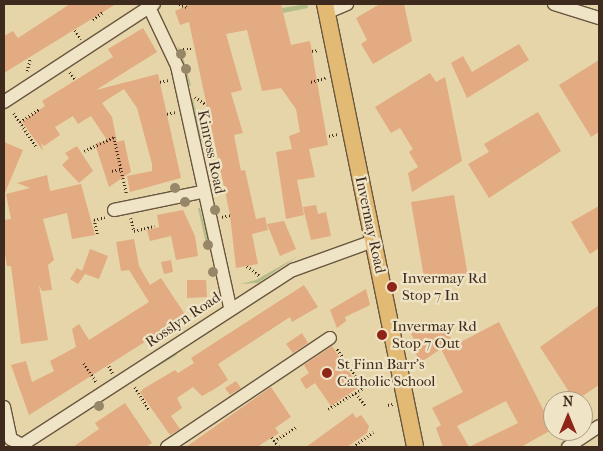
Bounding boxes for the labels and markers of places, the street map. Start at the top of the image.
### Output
place label: Invermay Rd Stop 7 In [402,269,487,304]
marker: Invermay Rd Stop 7 In [386,281,398,293]
place label: Invermay Rd Stop 7 Out [392,317,477,352]
marker: Invermay Rd Stop 7 Out [376,329,388,341]
place label: St Finn Barr's Catholic School [337,355,435,390]
marker: St Finn Barr's Catholic School [321,367,333,379]

